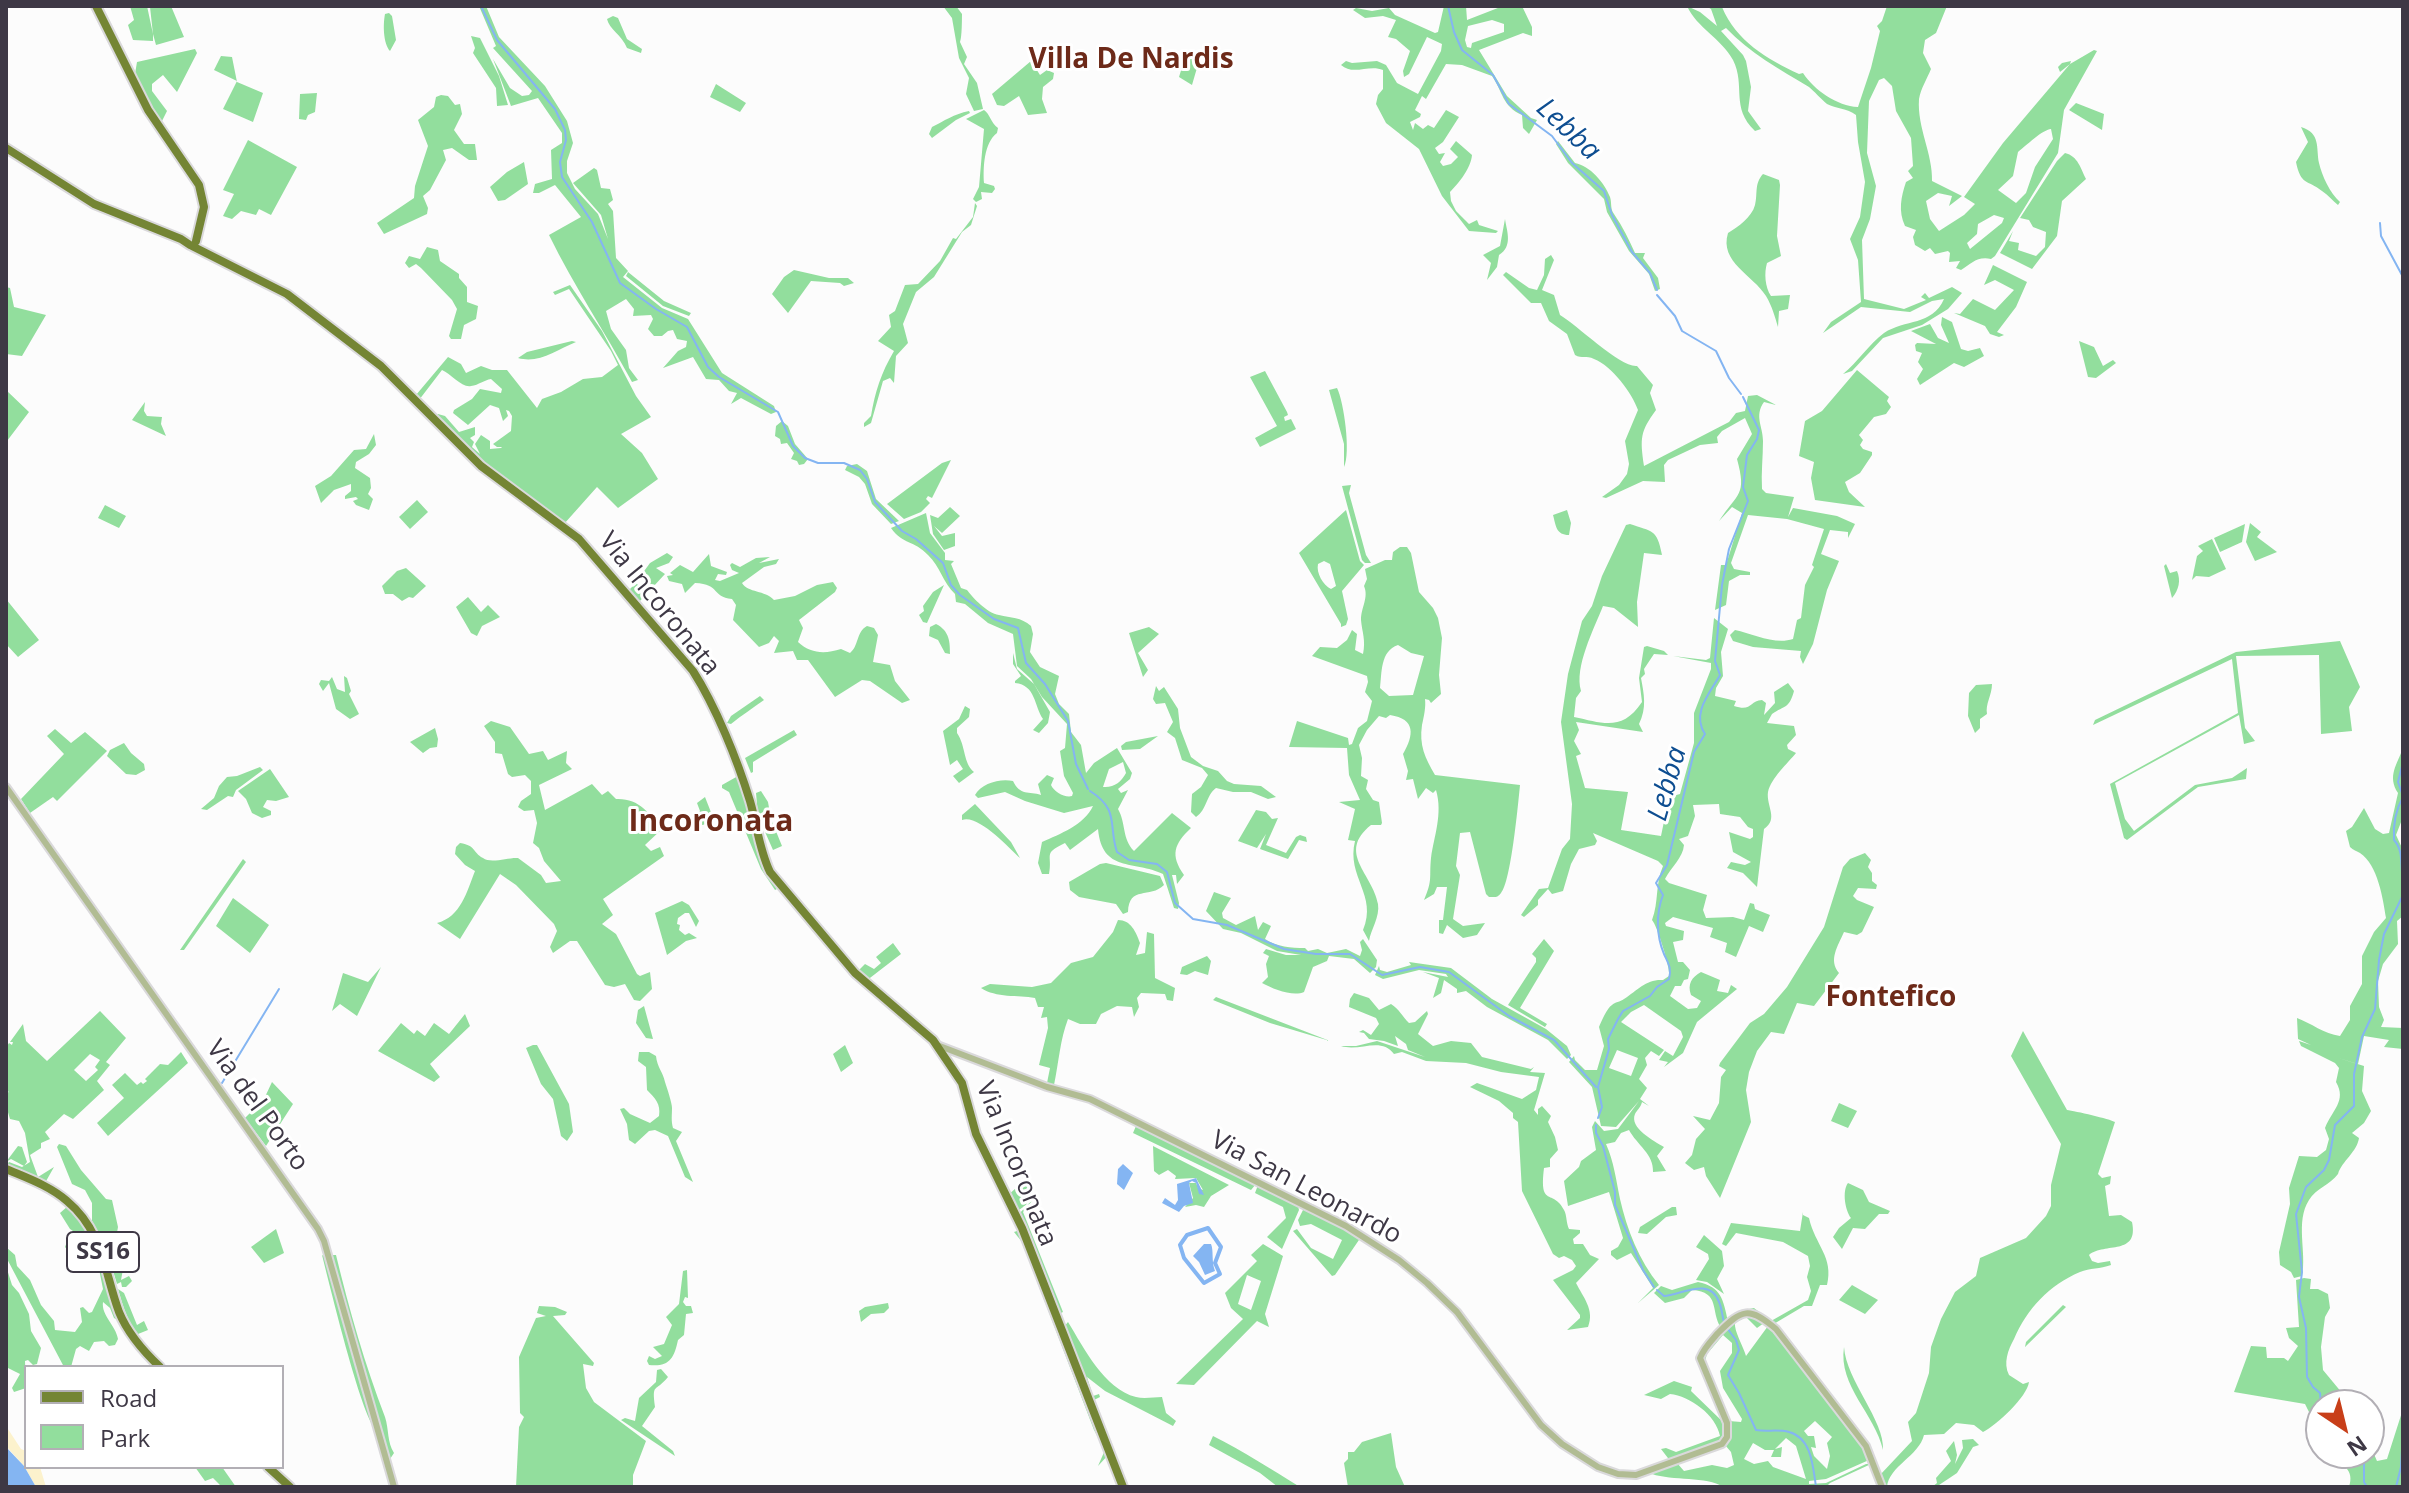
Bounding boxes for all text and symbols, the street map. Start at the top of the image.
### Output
district label: Villa De Nardis [1028,43,1234,77]
water label: Lebba [1529,92,1607,168]
street label: Via Incoronata [592,526,726,682]
water label: Lebba [1641,743,1695,825]
district label: Incoronata [629,804,793,840]
district label: Fontefico [1826,981,1956,1015]
street label: Via del Porto [199,1035,315,1177]
street label: Via Incoronata [969,1077,1063,1251]
street label: Via San Leonardo [1206,1125,1406,1251]
road number: SS16 [67,1232,139,1272]
legend [24,1365,284,1469]
text: Road [100,1381,157,1414]
north arrow [2305,1389,2385,1469]
text: Park [100,1421,150,1454]
text: N [2342,1430,2374,1464]

